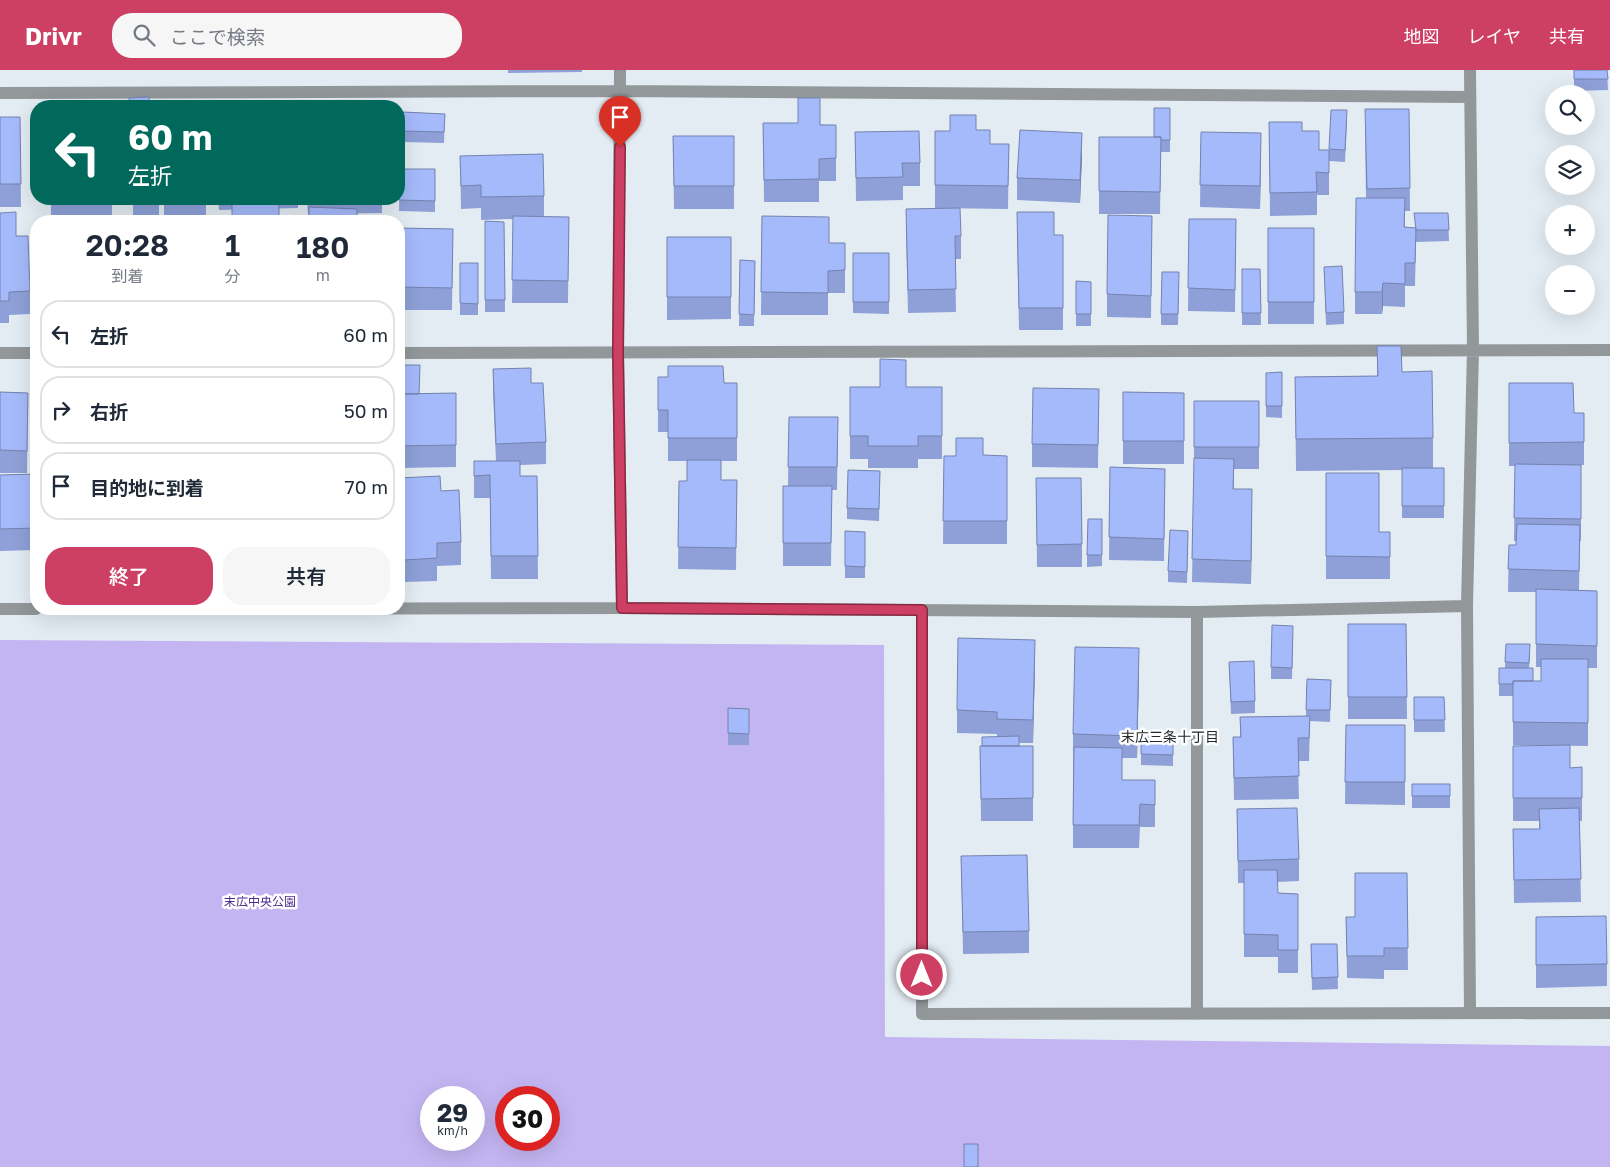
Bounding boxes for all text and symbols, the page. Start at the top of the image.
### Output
search box [112,13,462,58]
text: Drivr [25,21,82,50]
icon: search [130,21,158,49]
text: ここで検索 [170,25,265,48]
text: 地図 [1404,25,1440,47]
text: レイヤ [1468,25,1521,47]
text: 共有 [1549,25,1585,47]
map controls [1545,85,1595,315]
button: search [1545,85,1595,135]
pin [599,96,641,147]
icon: arrive [606,103,634,131]
text: 60 m [128,116,212,158]
icon: left [45,120,110,185]
button: layers [1545,145,1595,195]
text: 左折 [128,162,172,189]
button: + [1545,205,1595,255]
text: 20:28 [86,227,169,263]
text: 1 [225,227,240,263]
text: 180 [296,229,349,265]
text: m [316,265,330,285]
button: − [1545,265,1595,315]
text: 到着 [111,266,143,286]
text: 分 [225,266,241,286]
icon: left [47,320,75,348]
text: 60 m [343,323,388,346]
text: 左折 [90,324,128,347]
icon: right [47,396,75,424]
text: 50 m [344,399,388,422]
text: 右折 [90,400,128,423]
icon: arrive [47,472,75,500]
text: 70 m [345,475,388,498]
text: 目的地に到着 [90,476,204,499]
button: 終了 [45,547,213,605]
button: 共有 [223,547,390,605]
district label: 末広三条十丁目 [1121,728,1219,745]
park label: 末広中央公園 [224,894,296,909]
position arrow [895,948,947,1000]
speed limit sign: 30 [495,1086,560,1151]
text: 29 [437,1097,468,1128]
text: km/h [437,1123,468,1138]

